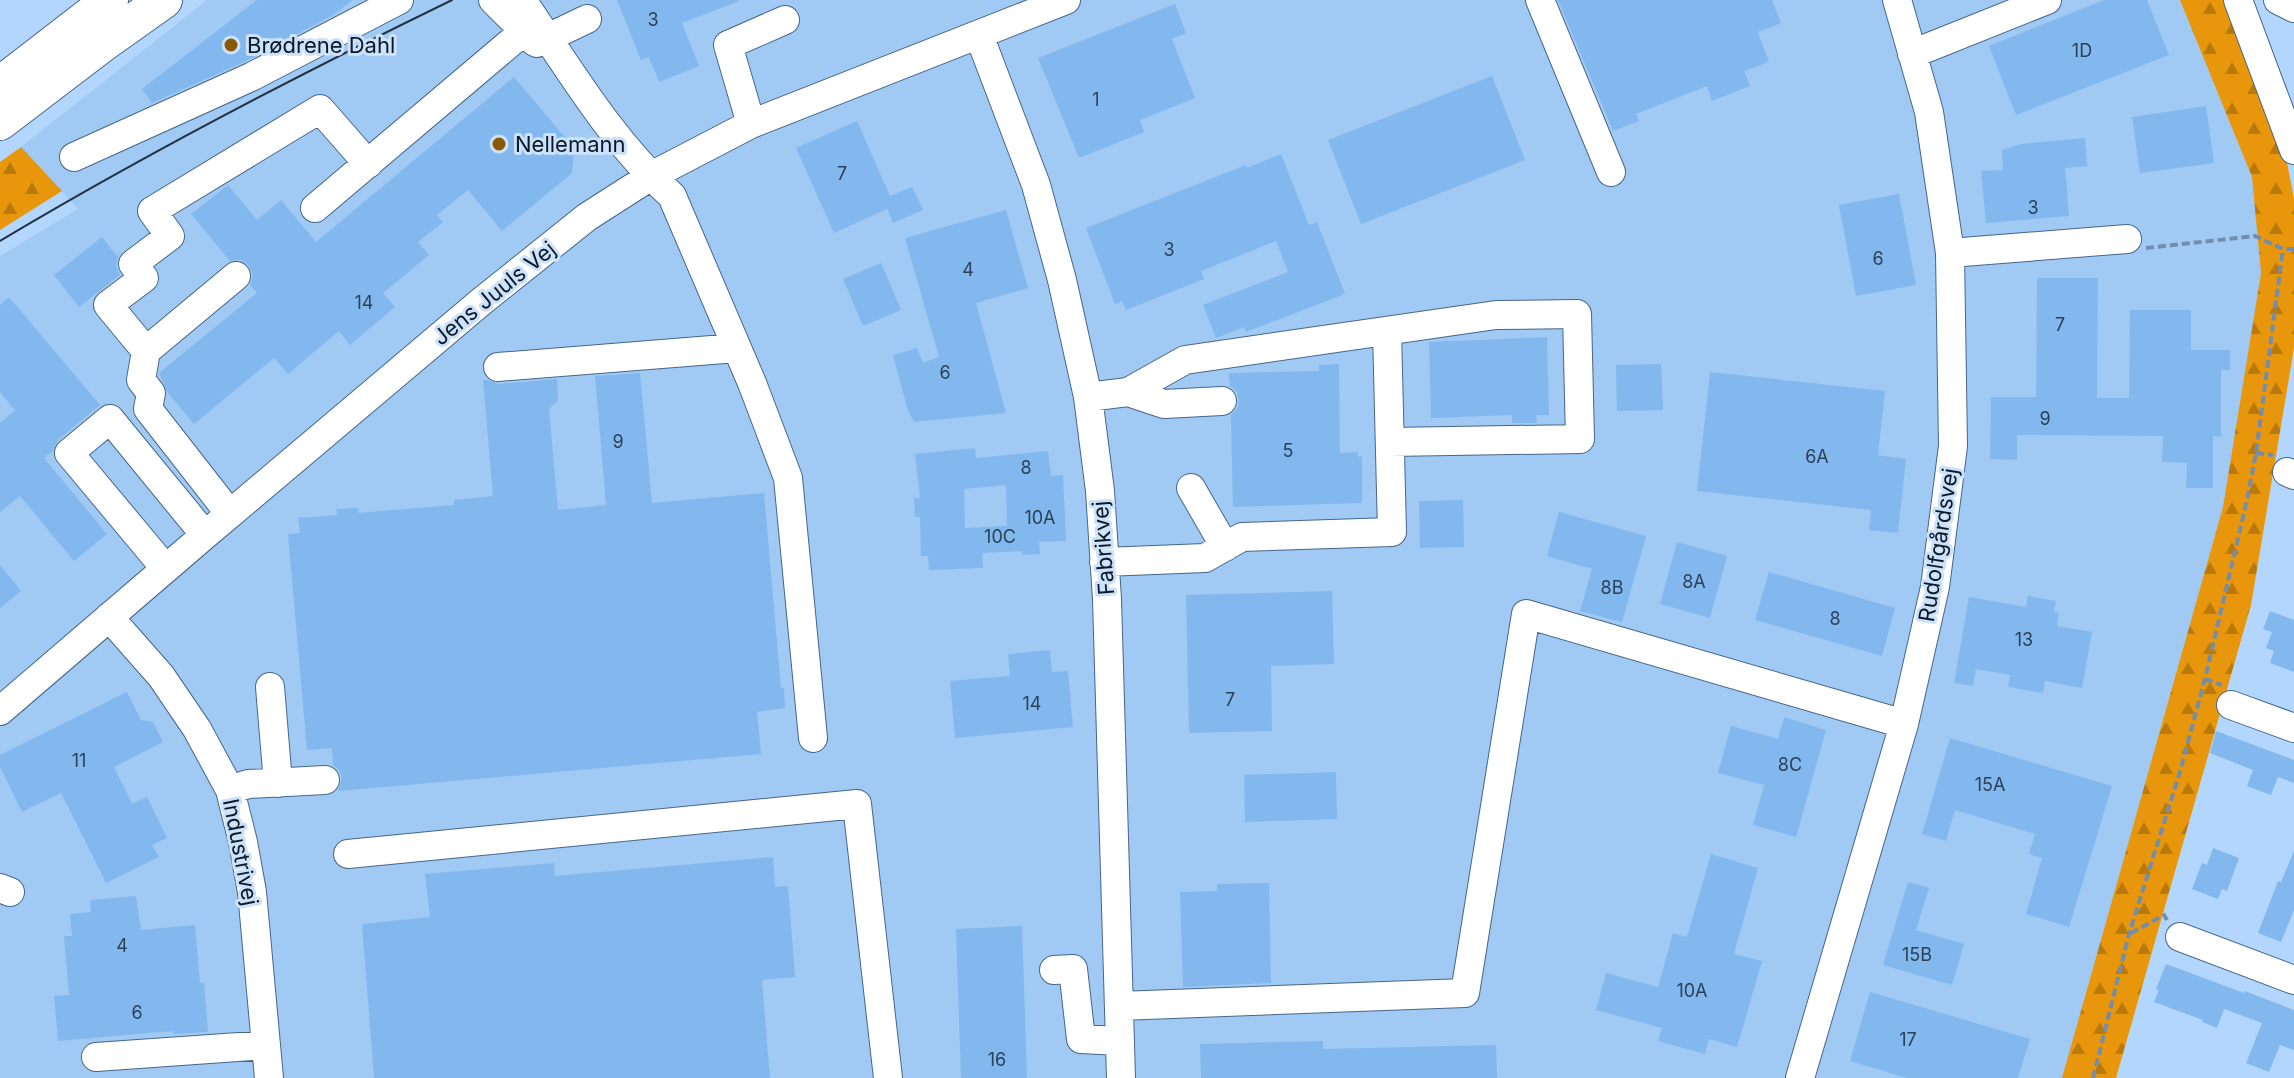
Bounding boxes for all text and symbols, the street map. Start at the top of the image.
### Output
house number: 3 [647,9,659,30]
place label: Brødrene Dahl [247,32,395,58]
marker: Brødrene Dahl [222,36,240,54]
house number: 1D [2072,40,2092,61]
house number: 1 [1092,89,1100,110]
place label: Nellemann [515,131,626,157]
marker: Nellemann [490,135,508,153]
house number: 7 [837,163,847,184]
house number: 3 [2027,197,2039,218]
street label: Jens Juuls Vej [427,236,561,350]
house number: 3 [1163,239,1175,260]
house number: 6 [1872,248,1884,269]
house number: 4 [962,259,974,280]
house number: 14 [355,292,373,313]
house number: 7 [2055,314,2065,335]
house number: 6 [939,362,951,383]
house number: 9 [2039,408,2051,429]
house number: 9 [612,431,624,452]
house number: 5 [1283,440,1293,461]
house number: 6A [1805,446,1829,467]
house number: 8 [1020,457,1032,478]
street label: Rudolfgårdsvej [1913,466,1963,624]
street label: Fabrikvej [1087,500,1119,596]
house number: 10A [1024,507,1056,528]
house number: 10C [984,526,1016,547]
house number: 8A [1682,571,1706,592]
house number: 8B [1601,577,1623,598]
house number: 8 [1829,608,1841,629]
house number: 13 [2015,629,2033,650]
house number: 7 [1225,689,1235,710]
house number: 14 [1023,693,1041,714]
house number: 11 [72,750,86,771]
house number: 8C [1778,754,1802,775]
house number: 15A [1975,774,2005,795]
street label: Industrivej [218,796,264,908]
house number: 4 [116,935,128,956]
house number: 15B [1902,944,1932,965]
house number: 10A [1676,980,1708,1001]
house number: 6 [131,1002,143,1023]
house number: 17 [1899,1029,1917,1050]
house number: 16 [988,1049,1006,1070]

